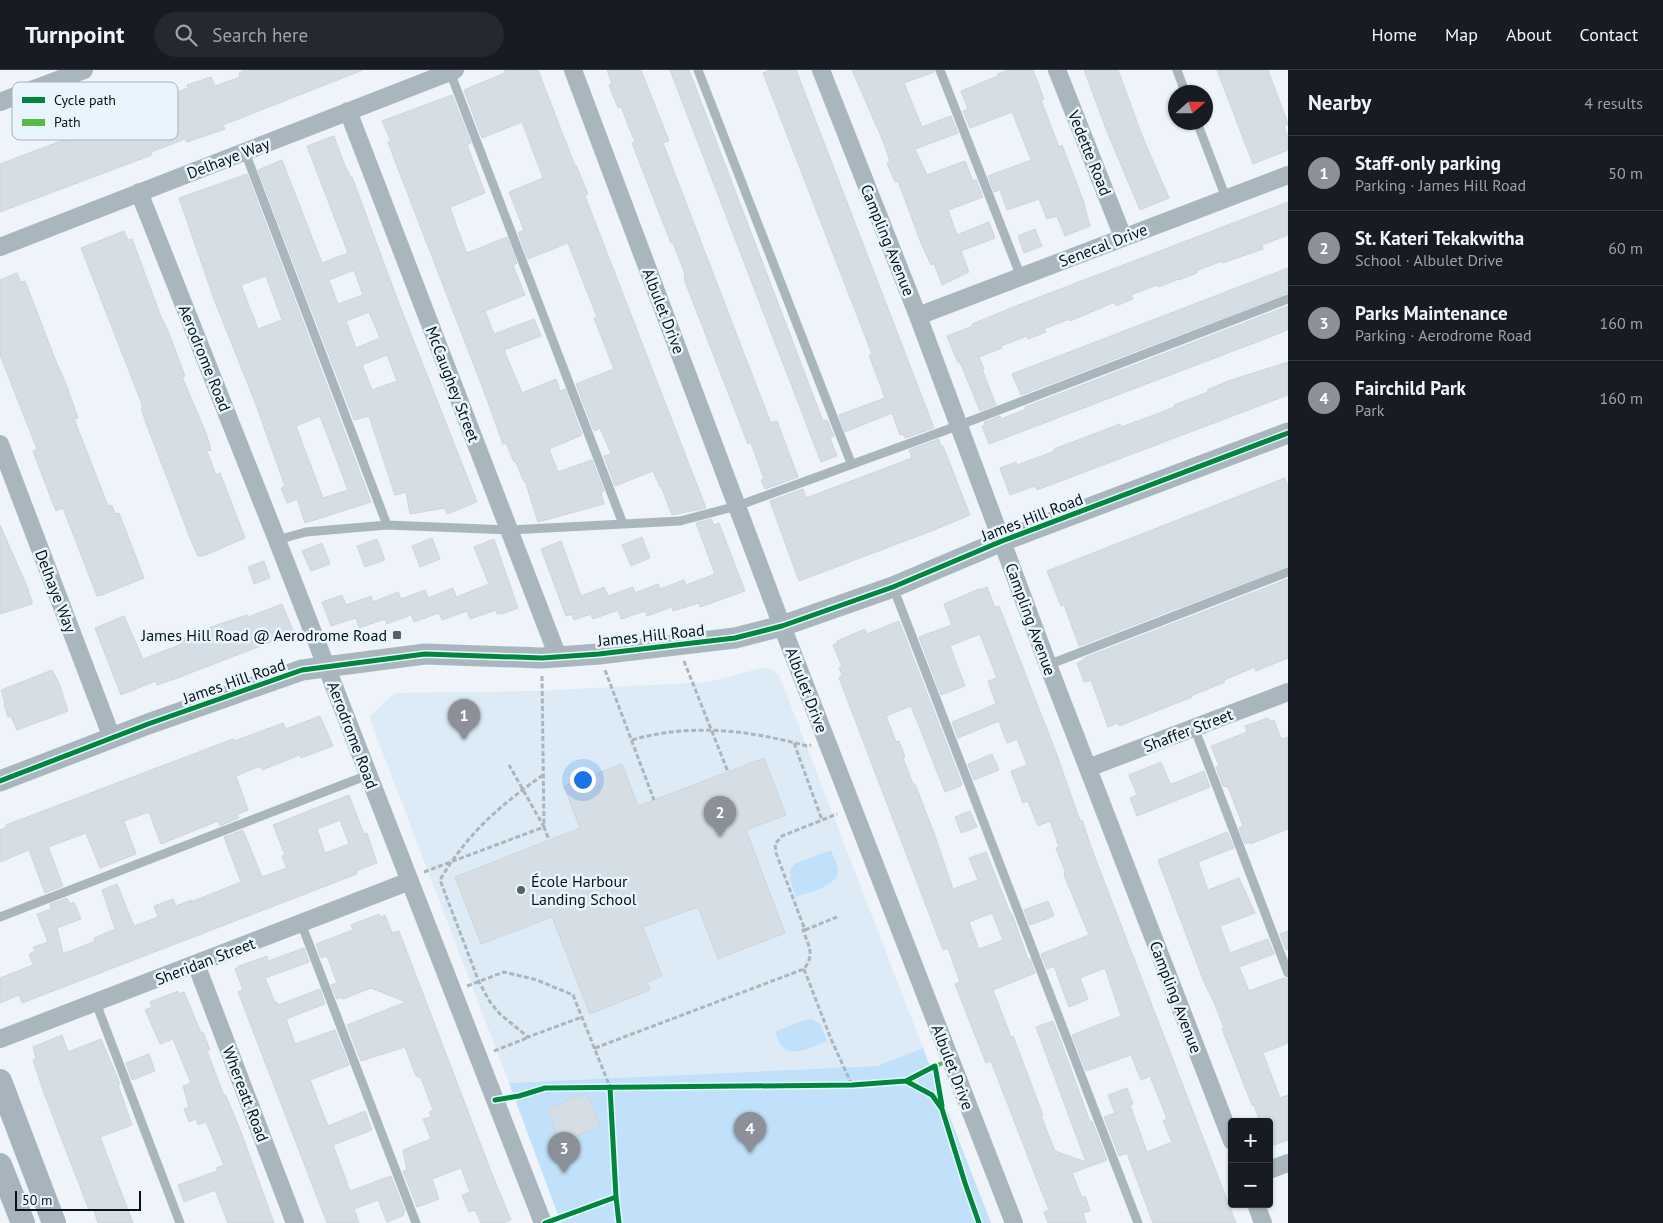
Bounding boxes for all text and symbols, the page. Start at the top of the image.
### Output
search box [154,12,504,57]
text: Turnpoint [25,19,124,50]
icon: search [172,21,200,49]
text: Search here [212,23,308,47]
text: Home [1371,23,1417,46]
text: Map [1445,23,1478,46]
text: About [1506,23,1552,46]
text: Contact [1580,23,1638,46]
legend [12,82,178,140]
north arrow [1168,85,1213,130]
text: Nearby [1308,89,1371,116]
text: Cycle path [54,91,116,109]
text: 4 results [1584,93,1643,113]
street label: Vedette Road [1064,107,1116,198]
text: Path [54,113,81,131]
street label: Delhaye Way [184,133,273,183]
text: Staff-only parking [1355,151,1501,175]
text: 1 [1319,163,1329,183]
text: 50 m [1608,163,1643,183]
text: Parking · James Hill Road [1355,175,1526,195]
street label: Campling Avenue [857,181,919,299]
street label: Senecal Drive [1056,219,1150,271]
text: St. Kateri Tekakwitha [1355,226,1524,250]
text: 2 [1319,238,1329,258]
text: 60 m [1608,238,1643,258]
text: School · Albulet Drive [1355,250,1503,270]
street label: Albulet Drive [639,266,689,356]
text: Parks Maintenance [1355,301,1508,325]
street label: Aerodrome Road [175,302,235,414]
text: 3 [1319,313,1329,333]
text: 160 m [1600,313,1643,333]
street label: McCaughey Street [422,323,484,445]
text: Parking · Aerodrome Road [1355,325,1532,345]
text: Fairchild Park [1355,376,1466,400]
text: 4 [1319,388,1329,408]
text: 160 m [1600,388,1643,408]
text: Park [1355,400,1384,420]
street label: James Hill Road [977,488,1086,546]
street label: Delhaye Way [31,547,81,636]
street label: Campling Avenue [1001,560,1061,678]
street label: James Hill Road [596,619,705,651]
place label: James Hill Road @ Aerodrome Road [141,625,387,645]
marker: James Hill Road @ Aerodrome Road [391,629,403,641]
street label: Albulet Drive [782,645,832,735]
street label: James Hill Road [179,654,288,708]
street label: Aerodrome Road [323,679,383,791]
pin: 1 [448,699,480,740]
street label: Shaffer Street [1141,704,1236,756]
your location [570,767,596,793]
pin: 2 [704,796,736,837]
place label: École Harbour Landing School [531,871,637,909]
marker: École Harbour Landing School [515,884,527,896]
street label: Sheridan Street [152,933,258,989]
street label: Campling Avenue [1145,938,1207,1056]
street label: Albulet Drive [928,1022,978,1112]
street label: Whereatt Road [219,1043,273,1145]
pin: 4 [734,1112,766,1153]
map controls [1228,1118,1273,1208]
button: + [1228,1118,1273,1163]
pin: 3 [548,1132,580,1173]
button: − [1228,1163,1273,1208]
scale bar [15,1188,141,1211]
text: 50 m [22,1191,52,1209]

